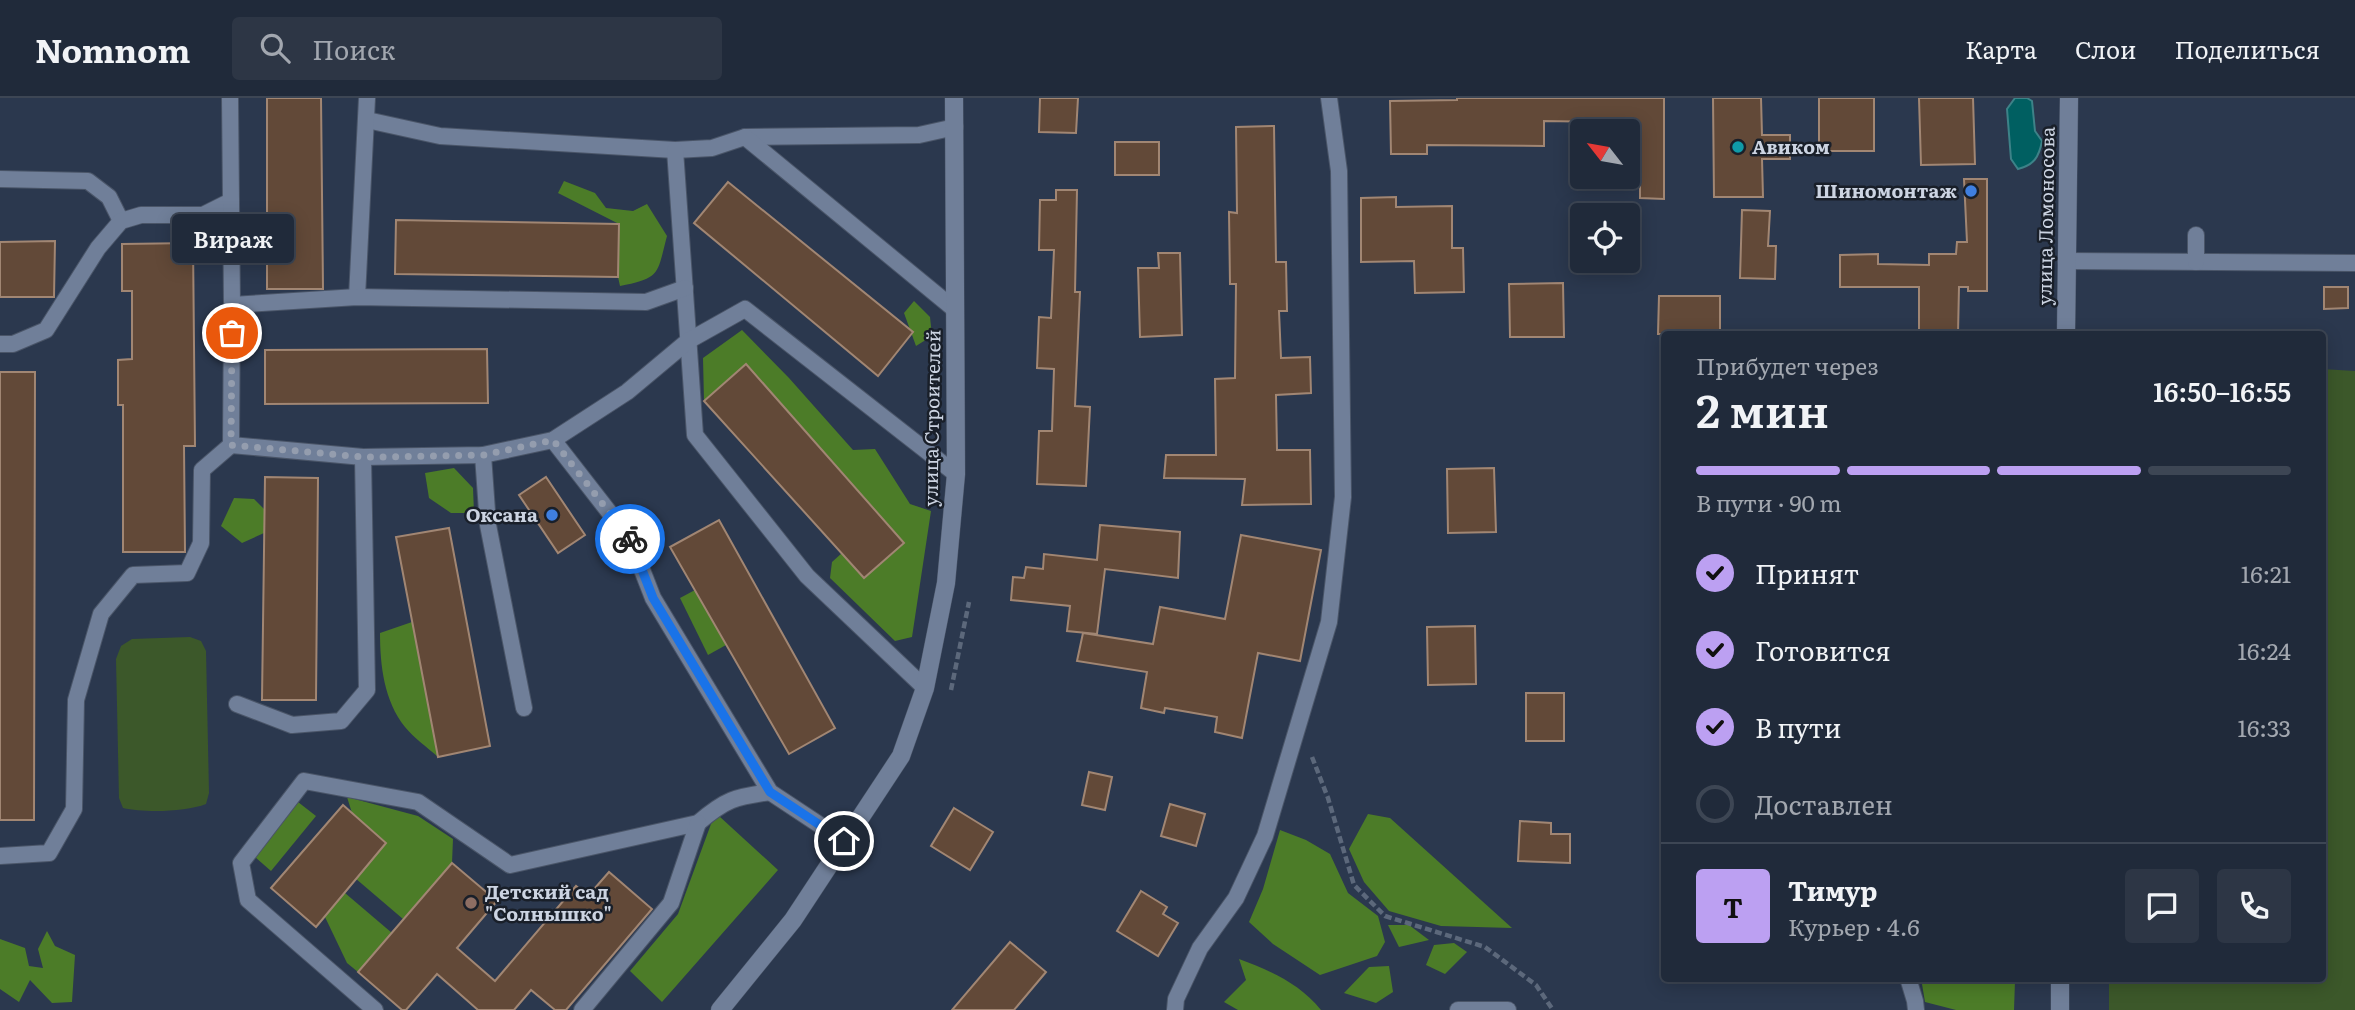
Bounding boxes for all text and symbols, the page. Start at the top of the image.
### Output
search box [232,17,722,80]
text: Nomnom [35,24,190,73]
icon: search [256,29,294,67]
text: Поиск [312,29,395,68]
text: Карта [1965,31,2037,66]
text: Слои [2075,31,2136,66]
text: Поделиться [2174,31,2320,66]
north arrow [1570,119,1640,189]
map controls [1570,119,1640,273]
street label: улица Ломоносова [2029,126,2061,306]
place label: Авиком [1752,132,1830,160]
marker: Авиком [1730,139,1746,155]
place label: Шиномонтаж [1815,176,1957,204]
marker: Шиномонтаж [1963,183,1979,199]
button: locate [1570,203,1640,273]
callout: Вираж [171,214,293,263]
text: Вираж [193,221,273,255]
pin [202,303,262,363]
icon: bag [213,314,251,352]
street label: улица Строителей [915,329,947,507]
text: Прибудет через [1696,348,1879,382]
text: 16:50–16:55 [2153,371,2291,410]
text: 2 мин [1696,374,1829,442]
text: В пути · 90 m [1696,485,1842,519]
place label: Оксана [466,500,538,528]
courier [595,504,665,574]
marker: Оксана [544,507,560,523]
icon: bike [611,520,649,558]
text: Принят [1755,553,1859,592]
icon: check [1696,554,1734,592]
text: 16:21 [2241,556,2291,590]
text: Готовится [1755,630,1891,669]
icon: check [1696,631,1734,669]
text: 16:24 [2238,633,2291,667]
text: В пути [1755,707,1842,746]
icon: check [1696,708,1734,746]
text: 16:33 [2238,710,2291,744]
text: Доставлен [1755,784,1893,823]
pin [814,811,874,871]
icon: home [825,822,863,860]
button: chat [2125,869,2199,943]
button: phone [2217,869,2291,943]
text: Тимур [1788,870,1877,909]
place label: Детский сад "Солнышко" [485,877,612,927]
text: Т [1723,887,1743,926]
marker: Детский сад "Солнышко" [463,895,479,911]
text: Курьер · 4.6 [1788,909,1920,943]

